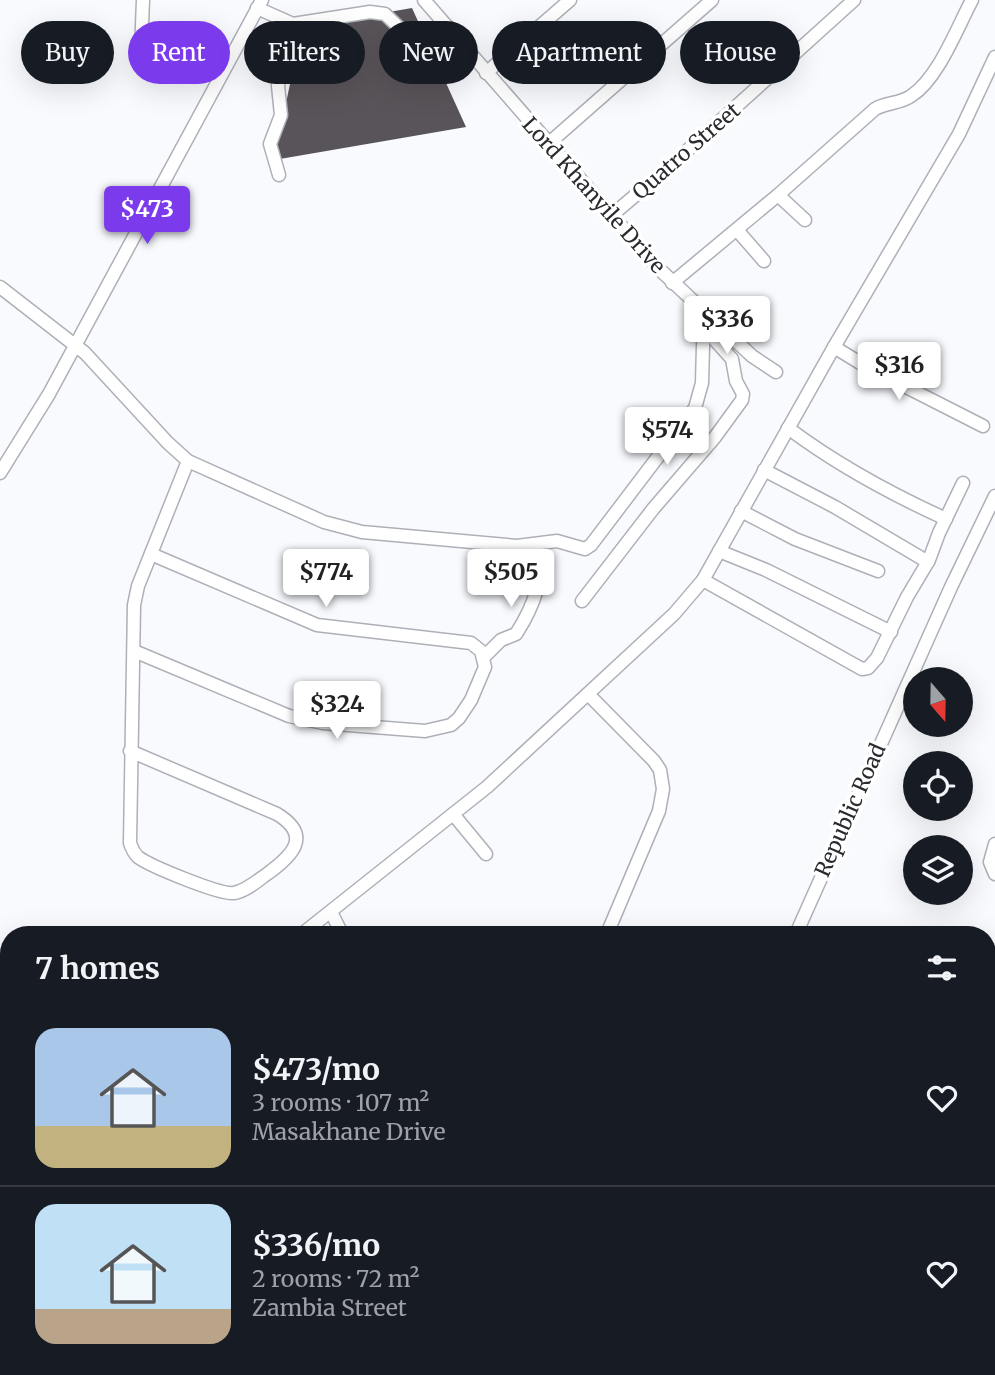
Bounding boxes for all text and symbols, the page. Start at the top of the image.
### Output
chip: Buy [21,21,114,84]
chip: Rent [128,21,230,84]
chip: Filters [244,21,365,84]
chip: New [379,21,478,84]
chip: Apartment [492,21,666,84]
chip: House [680,21,800,84]
street label: Quatro Street [626,97,746,205]
street label: Lord Khanyile Drive [517,111,671,279]
pin: $473 [106,187,188,246]
text: $473 [120,194,174,223]
pin: $336 [686,296,768,356]
text: $336 [700,304,754,333]
pin: $316 [858,342,940,402]
text: $316 [874,350,924,379]
pin: $574 [626,407,708,467]
text: $574 [641,415,693,444]
pin: $774 [285,550,367,609]
pin: $505 [470,550,552,609]
text: $774 [299,557,353,586]
text: $505 [483,557,539,586]
north arrow [903,667,973,737]
map controls [903,667,973,905]
pin: $324 [296,682,378,741]
text: $324 [310,689,364,718]
street label: Republic Road [809,739,892,881]
button: locate [903,751,973,821]
button: layers [903,835,973,905]
text: 7 homes [35,949,160,987]
icon: filters [923,949,961,987]
text: $473/mo [252,1050,380,1088]
icon: home [91,1056,175,1140]
icon: heart [923,1079,961,1117]
text: 3 rooms · 107 m² [252,1088,429,1117]
text: Masakhane Drive [252,1117,446,1146]
text: $336/mo [252,1226,380,1264]
icon: home [91,1232,175,1316]
icon: heart [923,1255,961,1293]
text: 2 rooms · 72 m² [252,1264,419,1293]
text: Zambia Street [252,1293,407,1322]

